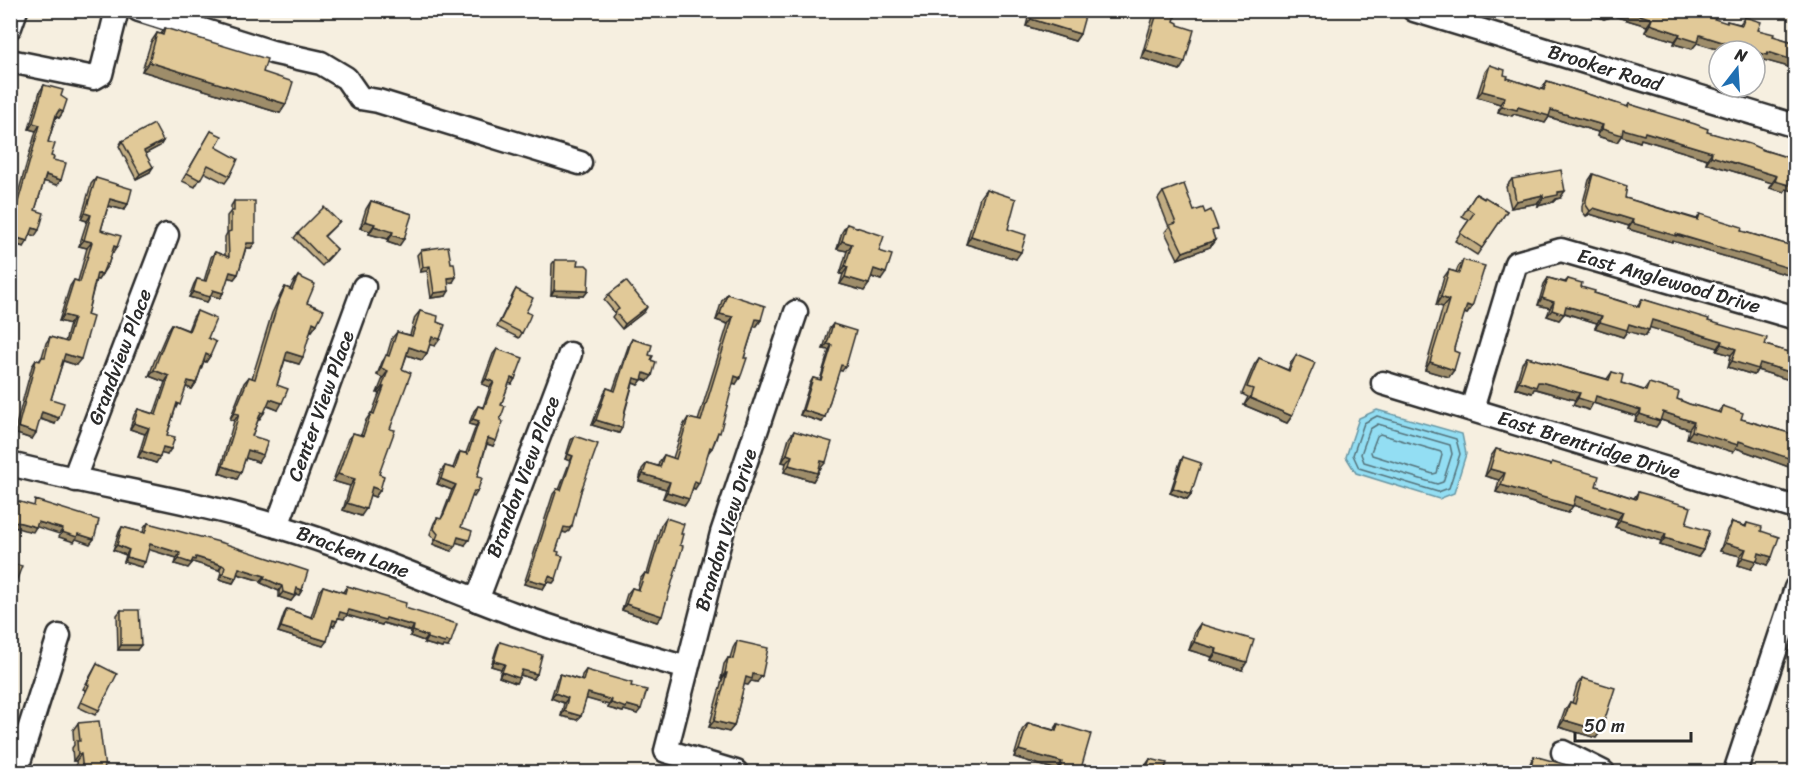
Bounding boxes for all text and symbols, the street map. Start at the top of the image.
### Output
street label: Brooker Road [1544,34,1668,102]
north arrow [1707,39,1767,99]
text: N [1731,39,1752,71]
street label: East Anglewood Drive [1573,238,1765,324]
street label: Grandview Place [78,284,162,430]
street label: Center View Place [277,325,365,486]
street label: Brandon View Place [476,391,570,563]
street label: East Brentridge Drive [1493,401,1685,490]
street label: Brandon View Drive [685,444,767,616]
street label: Bracken Lane [292,515,414,589]
scale bar [1575,705,1690,743]
text: 50 m [1584,710,1625,742]

